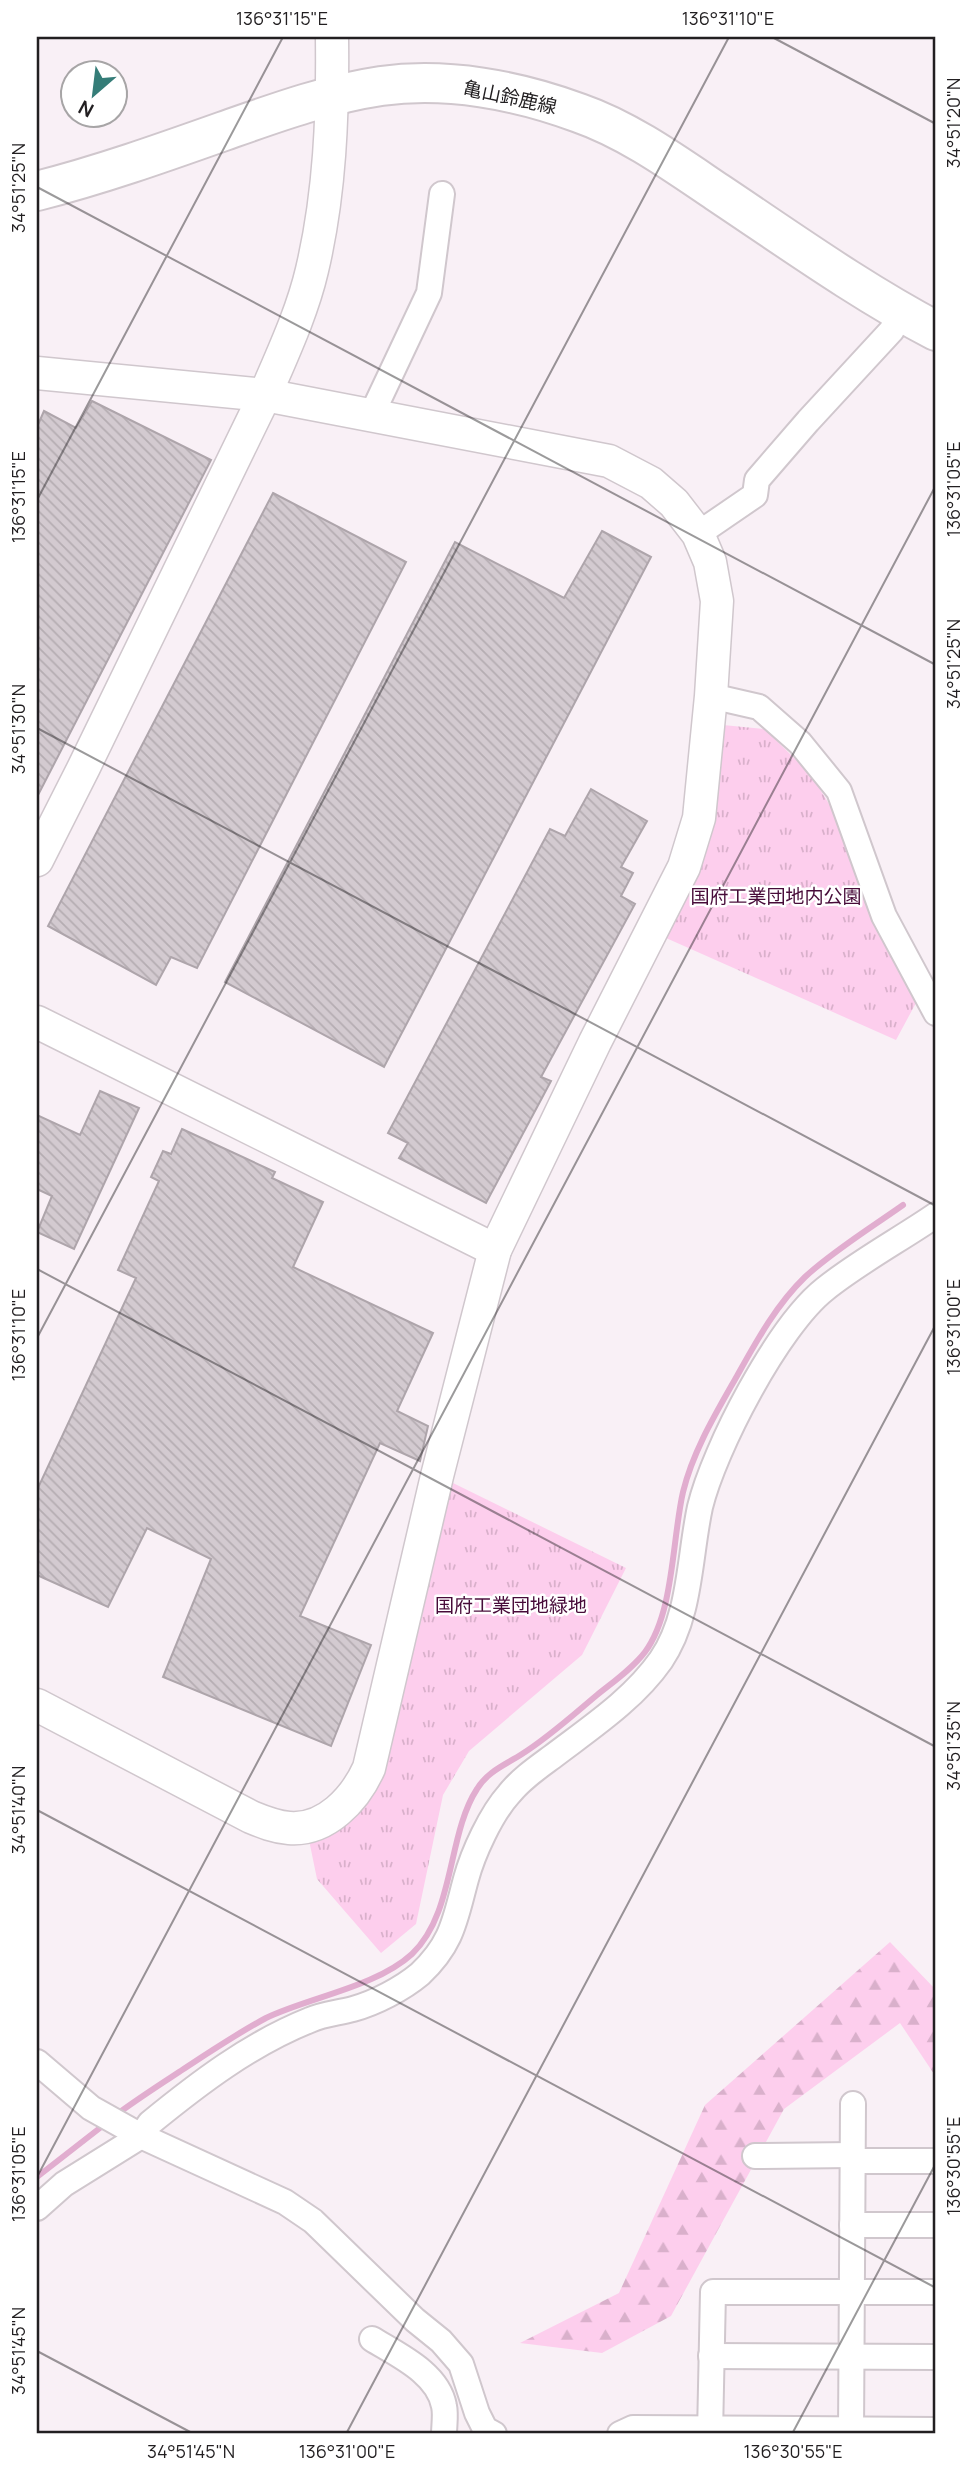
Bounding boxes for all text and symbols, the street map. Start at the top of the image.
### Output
text: 136°31'15"E [236,6,328,30]
text: 136°31'10"E [682,6,774,30]
north arrow [60,60,130,130]
street label: 亀山鈴鹿線 [461,74,559,120]
text: 34°51'20"N [941,78,965,168]
text: N [74,94,98,124]
text: 34°51'25"N [6,143,30,233]
text: 136°31'05"E [941,441,965,537]
text: 136°31'15"E [6,451,30,543]
text: 34°51'25"N [941,619,965,709]
text: 34°51'30"N [6,684,30,774]
park label: 国府工業団地内公園 [690,883,862,909]
text: 136°31'00"E [941,1279,965,1375]
text: 136°31'10"E [6,1289,30,1381]
park label: 国府工業団地緑地 [435,1592,587,1618]
text: 34°51'35"N [941,1701,965,1791]
text: 34°51'40"N [6,1766,30,1854]
text: 136°30'55"E [941,2116,965,2216]
text: 136°31'05"E [6,2126,30,2222]
text: 34°51'45"N [6,2307,30,2395]
text: 34°51'45"N [147,2439,235,2463]
text: 136°31'00"E [299,2439,395,2463]
text: 136°30'55"E [743,2439,843,2463]

